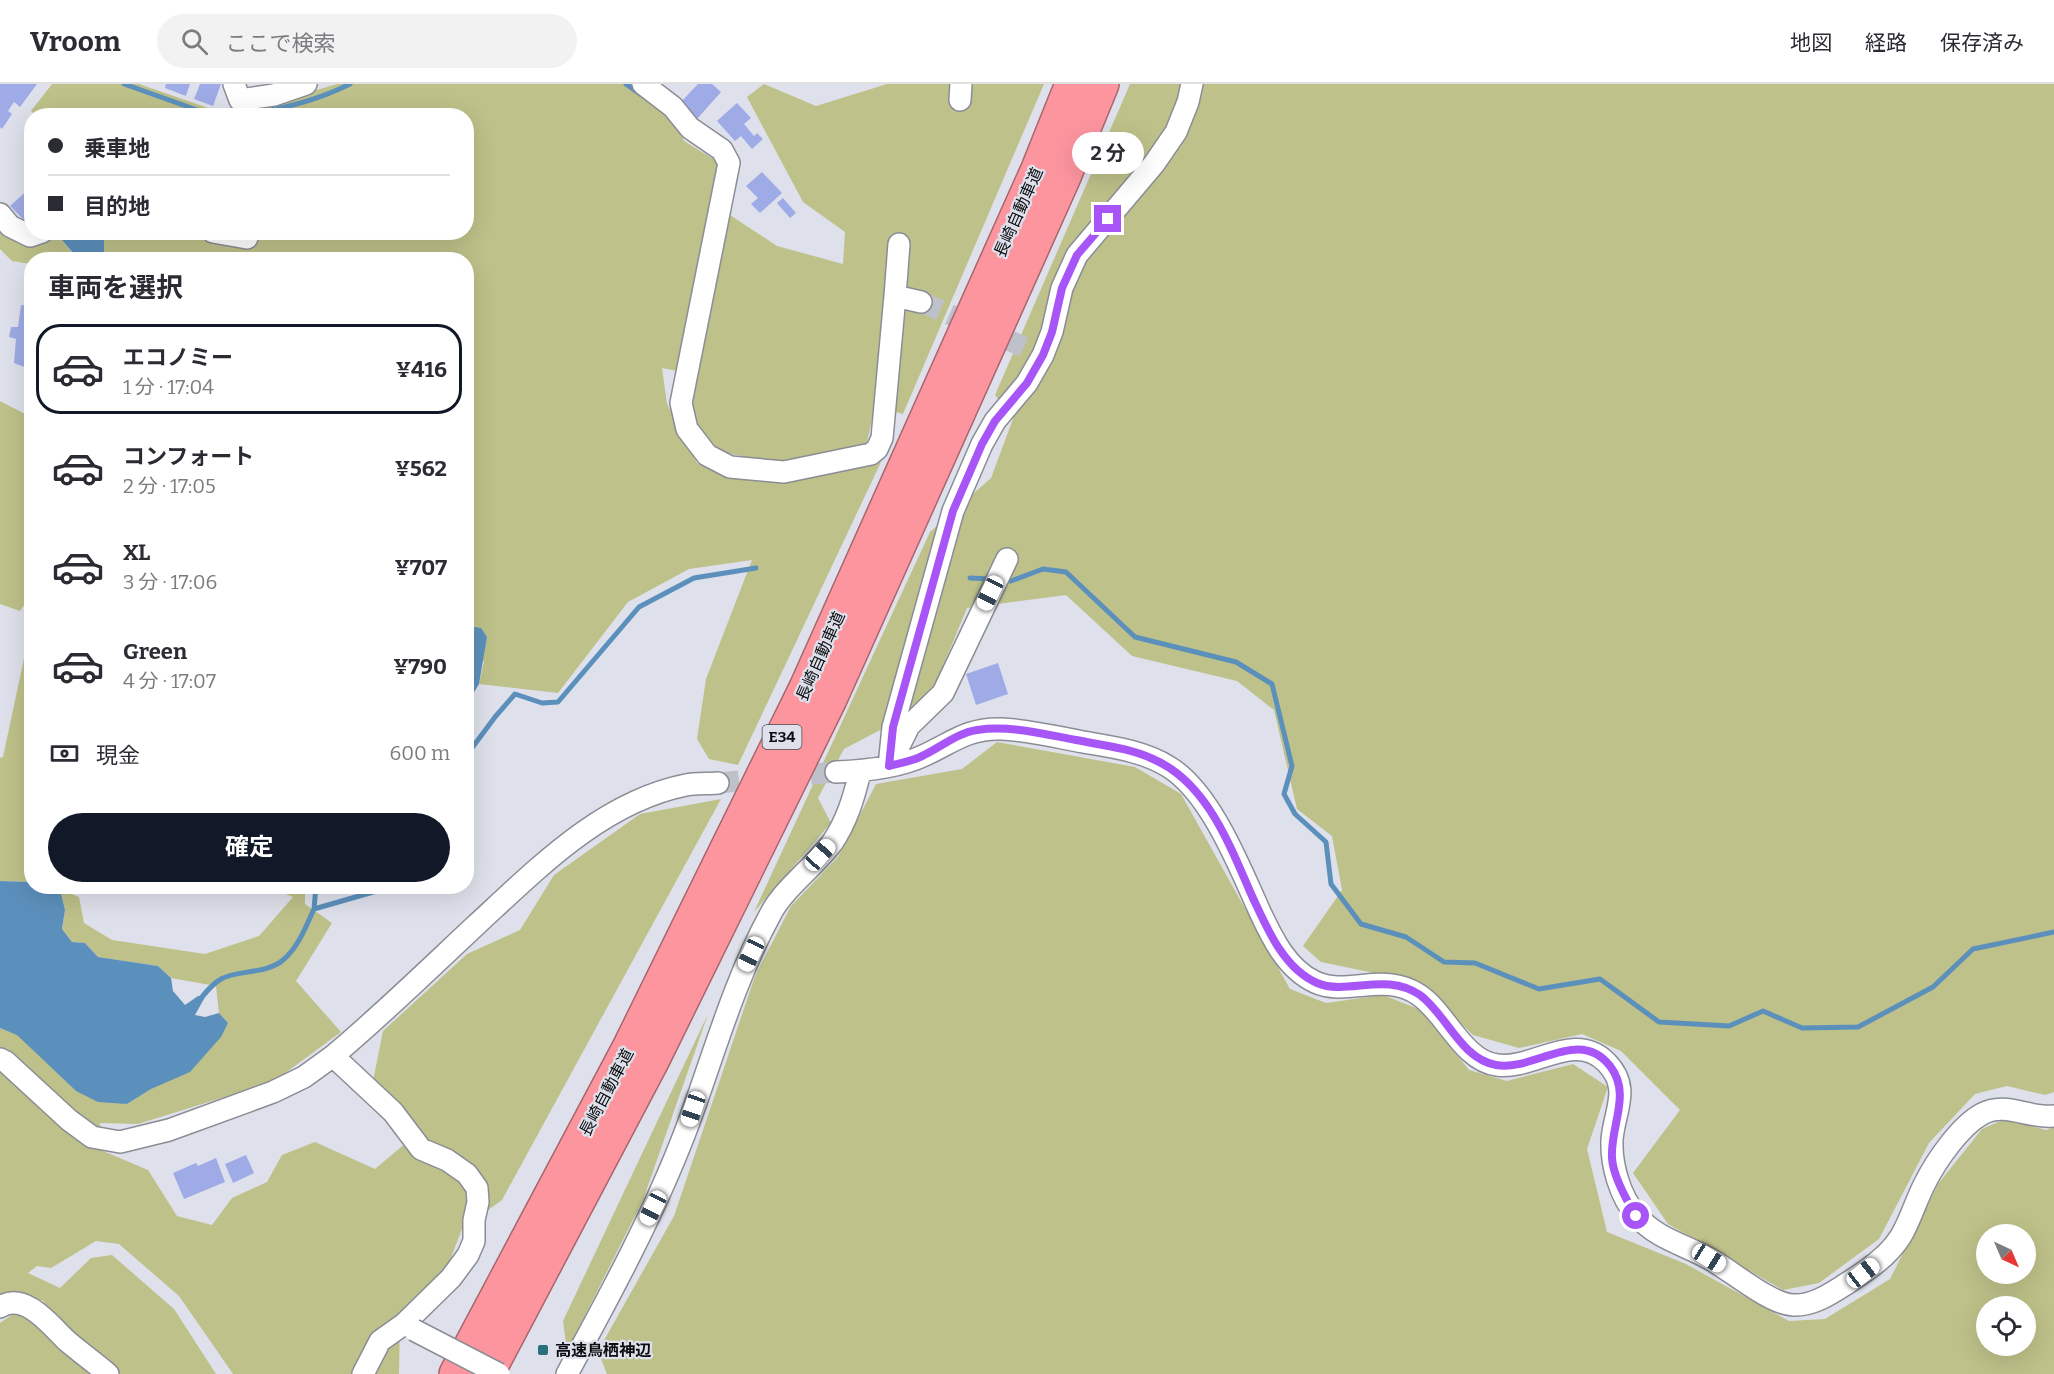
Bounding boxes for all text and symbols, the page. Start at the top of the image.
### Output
search box [157,14,577,68]
text: Vroom [30,25,121,58]
icon: search [178,25,211,58]
text: ここで検索 [226,30,336,57]
text: 地図 [1790,30,1832,56]
text: 経路 [1865,30,1907,56]
text: 保存済み [1940,30,2024,56]
callout: 2 分 [1072,132,1144,174]
text: 乗車地 [84,135,150,162]
text: 2 分 [1091,141,1125,165]
street label: 長崎自動車道 [990,164,1047,260]
text: 目的地 [84,193,150,220]
route end [1094,205,1121,232]
text: 車両を選択 [48,272,183,304]
icon: car [51,342,105,396]
text: エコノミー [123,344,233,371]
text: ¥416 [396,356,447,383]
text: 1 分 · 17:04 [123,375,214,399]
icon: car [51,441,105,495]
text: コンフォート [123,443,254,470]
text: ¥562 [395,455,447,482]
text: 2 分 · 17:05 [123,474,216,498]
text: XL [123,539,150,566]
icon: car [51,540,105,594]
text: ¥707 [395,554,447,581]
text: 3 分 · 17:06 [123,570,217,594]
car [974,573,1006,613]
street label: 長崎自動車道 [792,608,849,704]
text: Green [123,638,187,665]
icon: car [51,639,105,693]
text: ¥790 [393,653,447,680]
text: 4 分 · 17:07 [123,669,216,693]
road number: E34 [762,725,802,749]
icon: cash [48,737,81,770]
text: 600 m [390,741,450,765]
text: 現金 [96,742,140,769]
button: 確定 [48,813,450,882]
car [801,836,839,874]
car [735,934,767,974]
street label: 長崎自動車道 [576,1045,637,1139]
car [679,1089,707,1129]
car [637,1188,669,1228]
route start [1622,1202,1649,1229]
north arrow [1976,1224,2036,1284]
map controls [1976,1224,2036,1356]
car [1689,1241,1729,1275]
car [1843,1255,1883,1291]
button: locate [1976,1296,2036,1356]
place label: 高速鳥栖神辺 [555,1341,652,1360]
marker: 高速鳥栖神辺 [536,1343,550,1357]

